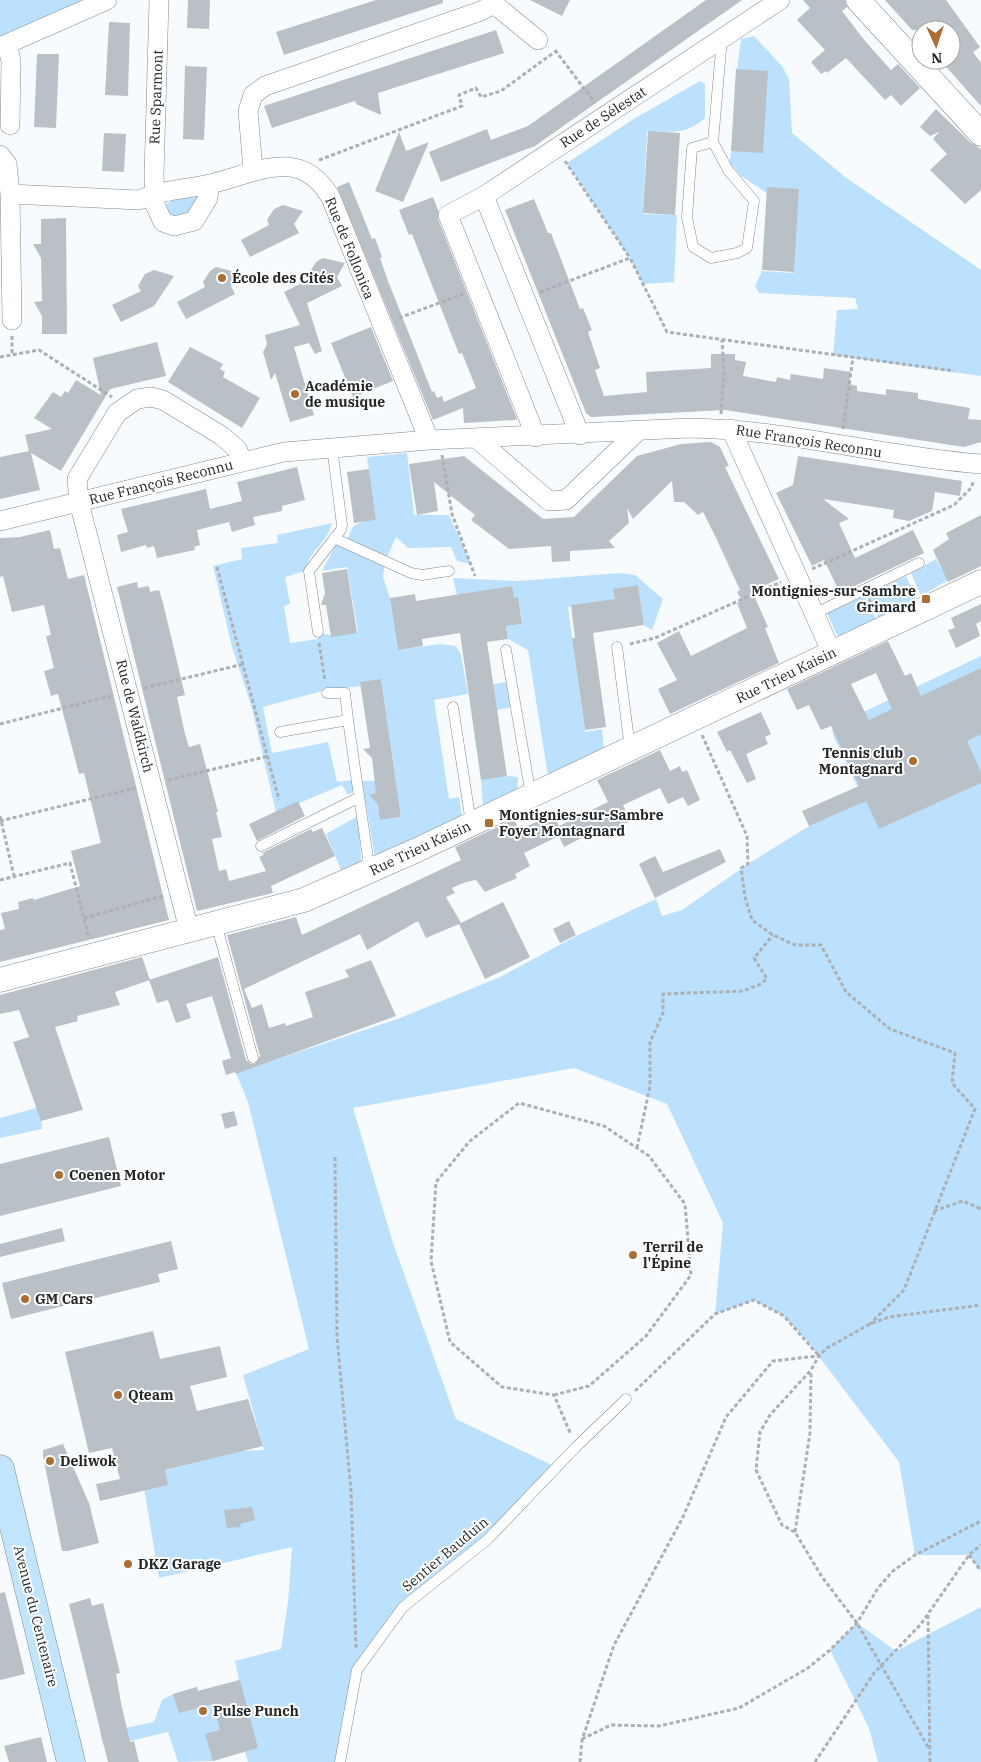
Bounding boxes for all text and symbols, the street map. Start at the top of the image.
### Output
north arrow [911,20,961,70]
street label: Rue Sparmont [145,49,167,145]
text: N [931,49,943,67]
street label: Rue de Sélestat [556,82,650,152]
street label: Rue de Follonica [321,194,379,302]
place label: École des Cités [232,268,334,287]
marker: École des Cités [216,272,228,284]
place label: Académie de musique [305,377,385,411]
marker: Académie de musique [289,388,301,400]
street label: Rue François Reconnu [735,421,884,461]
street label: Rue François Reconnu [87,455,235,509]
place label: Montignies-sur-Sambre Grimard [751,582,916,616]
marker: Montignies-sur-Sambre Grimard [920,593,932,605]
street label: Rue Trieu Kaisin [733,643,839,707]
street label: Rue de Waldkirch [112,658,158,775]
place label: Tennis club Montagnard [819,744,903,778]
marker: Tennis club Montagnard [907,755,919,767]
place label: Montignies-sur-Sambre Foyer Montagnard [499,806,664,840]
street label: Rue Trieu Kaisin [367,817,474,879]
marker: Montignies-sur-Sambre Foyer Montagnard [483,817,495,829]
place label: Coenen Motor [69,1166,165,1184]
marker: Coenen Motor [53,1169,65,1181]
place label: Terril de l'Épine [643,1238,703,1272]
marker: Terril de l'Épine [627,1249,639,1261]
place label: GM Cars [35,1290,93,1308]
marker: GM Cars [19,1293,31,1305]
place label: Qteam [128,1386,174,1404]
marker: Qteam [112,1389,124,1401]
place label: Deliwok [60,1452,117,1470]
marker: Deliwok [44,1455,56,1467]
street label: Sentier Bauduin [398,1513,492,1595]
street label: Avenue du Centenaire [10,1543,62,1689]
place label: DKZ Garage [138,1555,221,1573]
marker: DKZ Garage [122,1558,134,1570]
place label: Pulse Punch [213,1702,299,1720]
marker: Pulse Punch [197,1705,209,1717]

